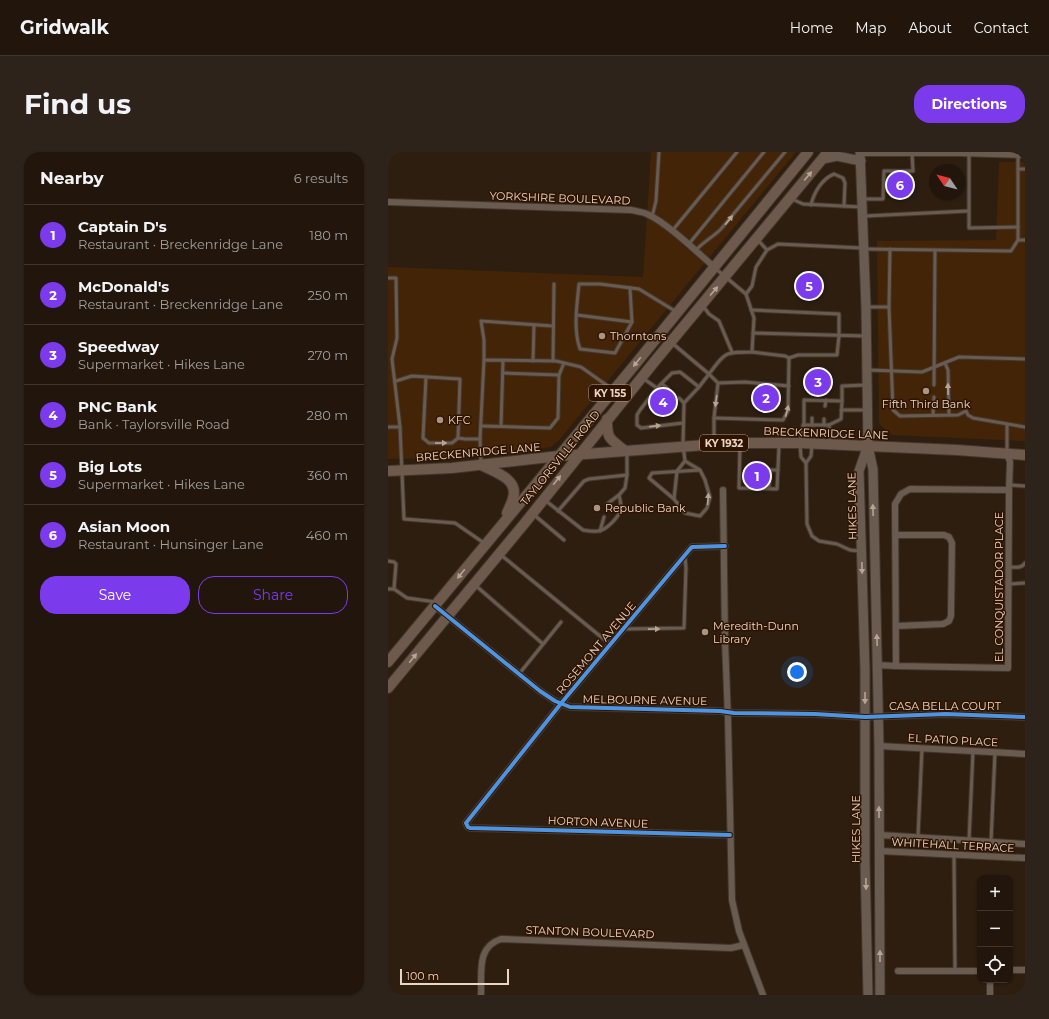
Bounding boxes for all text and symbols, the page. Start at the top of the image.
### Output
text: Gridwalk [20,16,109,39]
text: Home [790,19,833,37]
text: Map [855,19,886,37]
text: About [908,19,952,37]
text: Contact [974,19,1029,37]
button: Directions [914,85,1025,123]
text: Find us [24,87,131,121]
north arrow [929,164,965,200]
text: Nearby [40,168,104,188]
text: 6 results [294,170,348,186]
pin: 6 [887,170,913,200]
one-way arrow [804,171,813,181]
street label: YORKSHIRE BOULEVARD [489,189,631,207]
one-way arrow [725,214,734,225]
text: Captain D's [78,217,167,236]
text: 1 [50,227,56,243]
text: 180 m [309,227,348,243]
text: Restaurant · Breckenridge Lane [78,236,283,252]
pin: 5 [796,271,822,301]
text: McDonald's [78,277,169,296]
one-way arrow [709,285,718,296]
text: 2 [49,287,57,303]
text: 250 m [307,287,348,303]
text: Restaurant · Breckenridge Lane [78,296,283,312]
place label: Thorntons [610,329,667,343]
marker: Thorntons [597,331,607,341]
text: Speedway [78,337,159,356]
text: 3 [49,347,57,363]
text: 270 m [307,347,348,363]
text: Supermarket · Hikes Lane [78,356,245,372]
one-way arrow [632,357,641,367]
pin: 3 [805,367,831,397]
one-way arrow [945,382,951,395]
pin: 2 [753,383,779,413]
road number: KY 155 [589,385,631,401]
marker: Fifth Third Bank [921,386,931,396]
pin: 4 [650,387,676,417]
one-way arrow [713,395,719,407]
text: PNC Bank [78,397,157,416]
place label: Fifth Third Bank [882,397,971,411]
one-way arrow [784,404,790,417]
text: 4 [49,407,57,423]
text: 280 m [307,407,348,423]
street label: TAYLORSVILLE ROAD [517,408,603,508]
place label: KFC [448,413,471,427]
marker: KFC [435,415,445,425]
text: Bank · Taylorsville Road [78,416,230,432]
one-way arrow [649,423,661,429]
street label: BRECKENRIDGE LANE [763,424,889,442]
road number: KY 1932 [700,435,748,451]
street label: BRECKENRIDGE LANE [415,440,541,464]
one-way arrow [435,440,448,446]
text: Big Lots [78,457,142,476]
pin: 1 [744,461,770,491]
text: 5 [49,467,57,483]
text: 360 m [307,467,348,483]
street label: HIKES LANE [844,472,860,540]
one-way arrow [553,475,562,486]
text: Supermarket · Hikes Lane [78,476,245,492]
one-way arrow [705,492,711,505]
place label: Republic Bank [605,501,686,515]
marker: Republic Bank [592,503,602,513]
one-way arrow [870,503,876,516]
street label: EL CONQUISTADOR PLACE [992,512,1006,662]
text: Asian Moon [78,517,170,536]
text: 6 [49,527,57,543]
text: 460 m [306,527,348,543]
text: Restaurant · Hunsinger Lane [78,536,264,552]
one-way arrow [859,562,865,575]
one-way arrow [456,569,465,580]
button: Save [40,576,190,614]
button: Share [198,576,348,614]
street label: ROSEMONT AVENUE [553,599,639,697]
place label: Meredith-Dunn Library [713,619,799,646]
one-way arrow [648,626,661,632]
marker: Meredith-Dunn Library [700,627,710,637]
one-way arrow [873,634,880,646]
one-way arrow [408,652,417,663]
your location [787,662,807,682]
street label: MELBOURNE AVENUE [582,692,708,708]
one-way arrow [862,692,868,705]
street label: CASA BELLA COURT [889,699,1002,713]
street label: EL PATIO PLACE [907,731,999,749]
street label: HIKES LANE [849,795,863,863]
one-way arrow [876,805,882,818]
street label: HORTON AVENUE [547,813,649,831]
street label: WHITEHALL TERRACE [891,835,1015,855]
map controls [977,875,1013,983]
button: + [977,875,1013,911]
one-way arrow [862,878,869,890]
button: − [977,911,1013,947]
street label: STANTON BOULEVARD [525,923,655,941]
button: locate [977,947,1013,983]
one-way arrow [877,949,883,962]
scale bar [400,967,509,986]
text: 100 m [406,969,439,983]

